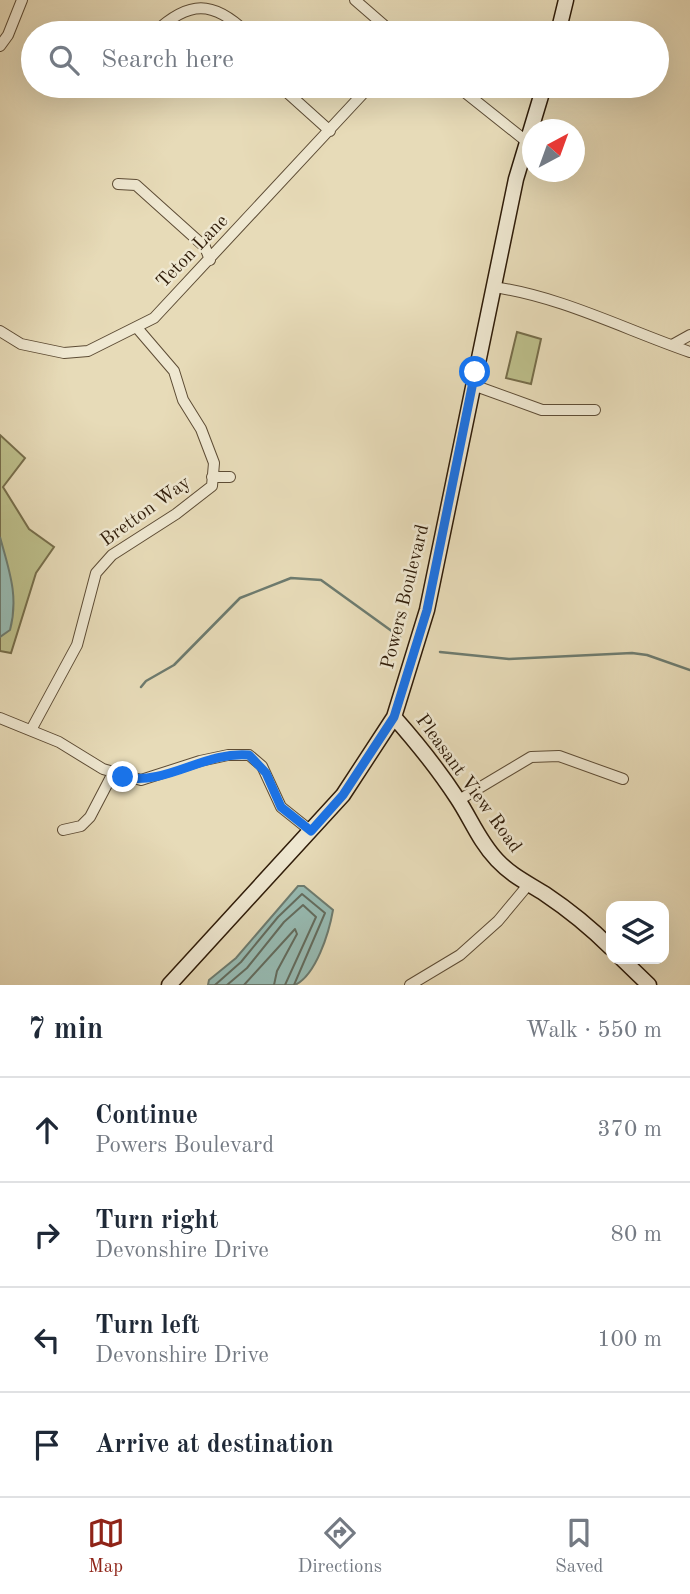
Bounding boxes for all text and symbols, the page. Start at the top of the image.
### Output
search box [21,21,669,98]
icon: search [45,41,83,79]
text: Search here [101,47,234,73]
north arrow [522,119,585,182]
street label: Teton Lane [154,212,232,292]
route start [459,356,490,387]
street label: Bretton Way [98,473,194,551]
street label: Powers Boulevard [379,523,433,671]
street label: Pleasant View Road [411,711,525,857]
route end [107,761,138,792]
map controls [606,901,669,964]
button: layers [606,901,669,964]
text: 7 min [28,1015,103,1045]
text: Walk · 550 m [526,1019,662,1042]
text: Continue [95,1103,198,1129]
icon: ahead [28,1111,66,1149]
text: 370 m [597,1118,662,1141]
text: Powers Boulevard [95,1134,274,1157]
text: Turn right [95,1208,218,1234]
icon: right [28,1216,66,1254]
text: 80 m [611,1223,662,1246]
text: Devonshire Drive [95,1239,269,1262]
text: Turn left [95,1313,200,1339]
icon: left [28,1321,66,1359]
text: 100 m [597,1328,662,1351]
text: Devonshire Drive [95,1344,269,1367]
icon: arrive [28,1426,66,1464]
text: Arrive at destination [95,1432,334,1458]
tab: Map [87,1514,125,1579]
tab: Directions [298,1514,382,1579]
tab: Saved [555,1514,603,1579]

